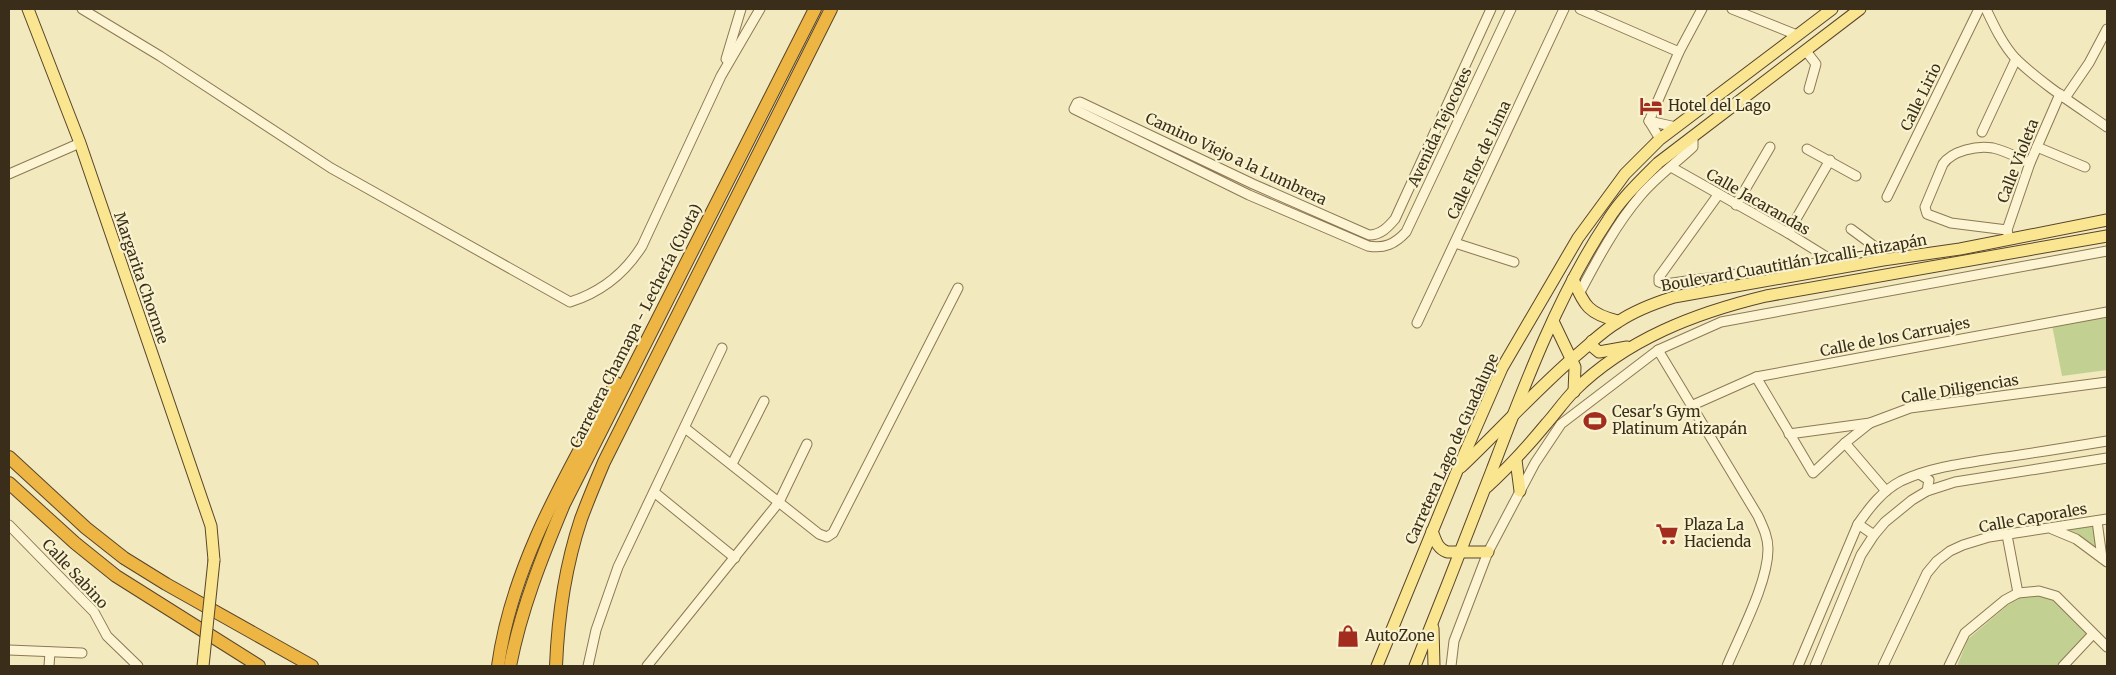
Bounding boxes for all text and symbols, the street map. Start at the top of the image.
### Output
street label: Calle Lirio [1896,60,1945,134]
street label: Avenida Tejocotes [1403,64,1476,191]
hotel icon: Hotel del Lago [1638,93,1664,119]
place label: Hotel del Lago [1668,96,1771,115]
street label: Calle Flor de Lima [1443,97,1514,222]
street label: Camino Viejo a la Lumbrera [1142,108,1330,209]
street label: Calle Violeta [1993,116,2042,206]
street label: Calle Jacarandas [1703,164,1814,239]
street label: Carretera Chamapa - Lechería (Cuota) [565,201,706,451]
street label: Margarita Chornne [110,209,173,346]
street label: Boulevard Cuautitlán Izcalli-Atizapán [1659,230,1928,295]
street label: Calle de los Carruajes [1818,313,1971,360]
street label: Carretera Lago de Guadalupe [1401,350,1502,547]
street label: Calle Diligencias [1900,370,2020,407]
place label: Cesar's Gym Platinum Atizapán [1612,402,1747,438]
sports icon: Cesar's Gym Platinum Atizapán [1582,408,1608,434]
street label: Calle Caporales [1977,499,2088,536]
place label: Plaza La Hacienda [1684,515,1751,551]
supermarket icon: Plaza La Hacienda [1654,521,1680,547]
street label: Calle Sabino [38,535,113,613]
shop icon: AutoZone [1335,623,1361,649]
place label: AutoZone [1364,626,1435,645]

